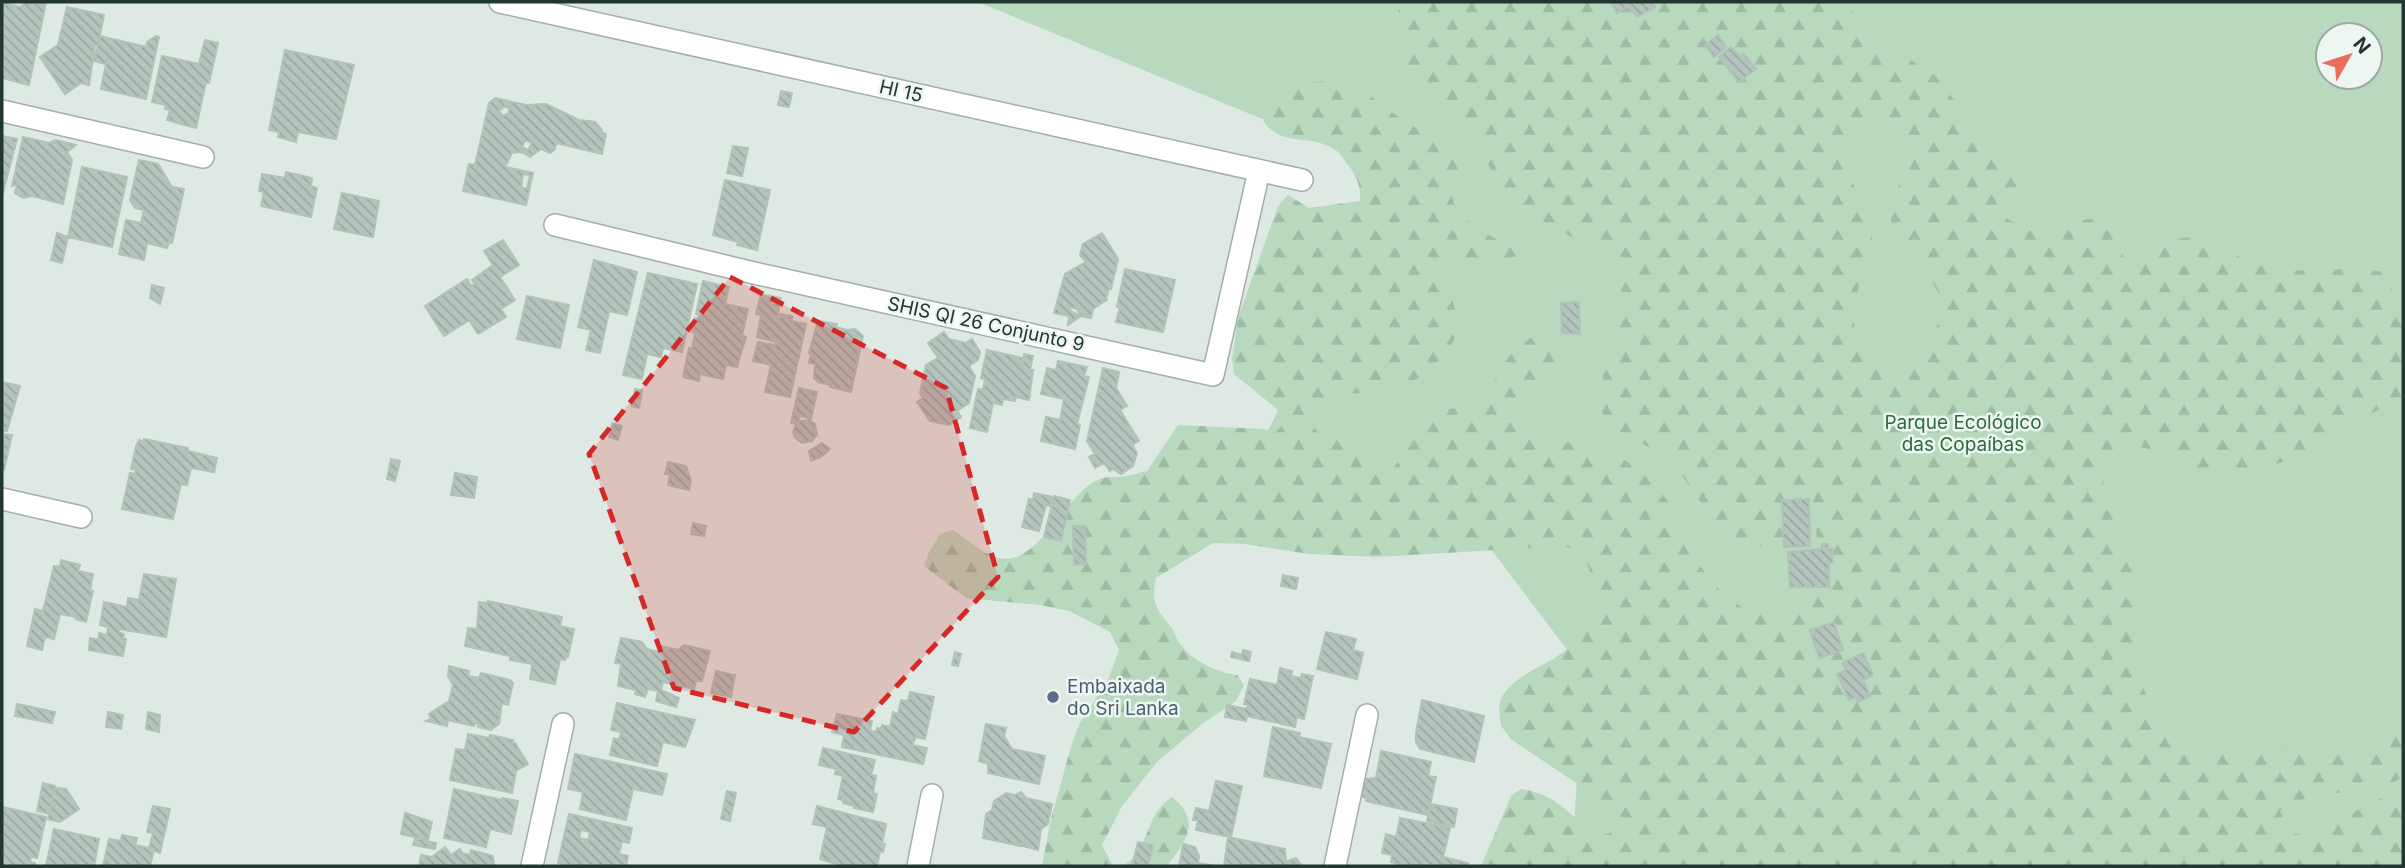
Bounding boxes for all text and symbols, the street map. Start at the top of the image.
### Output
north arrow [2314,21,2384,91]
text: N [2348,33,2375,58]
street label: HI 15 [877,75,925,107]
street label: SHIS QI 26 Conjunto 9 [885,292,1087,356]
park label: Parque Ecológico das Copaíbas [1884,411,2042,456]
place label: Embaixada do Sri Lanka [1067,675,1179,720]
marker: Embaixada do Sri Lanka [1045,689,1061,705]

